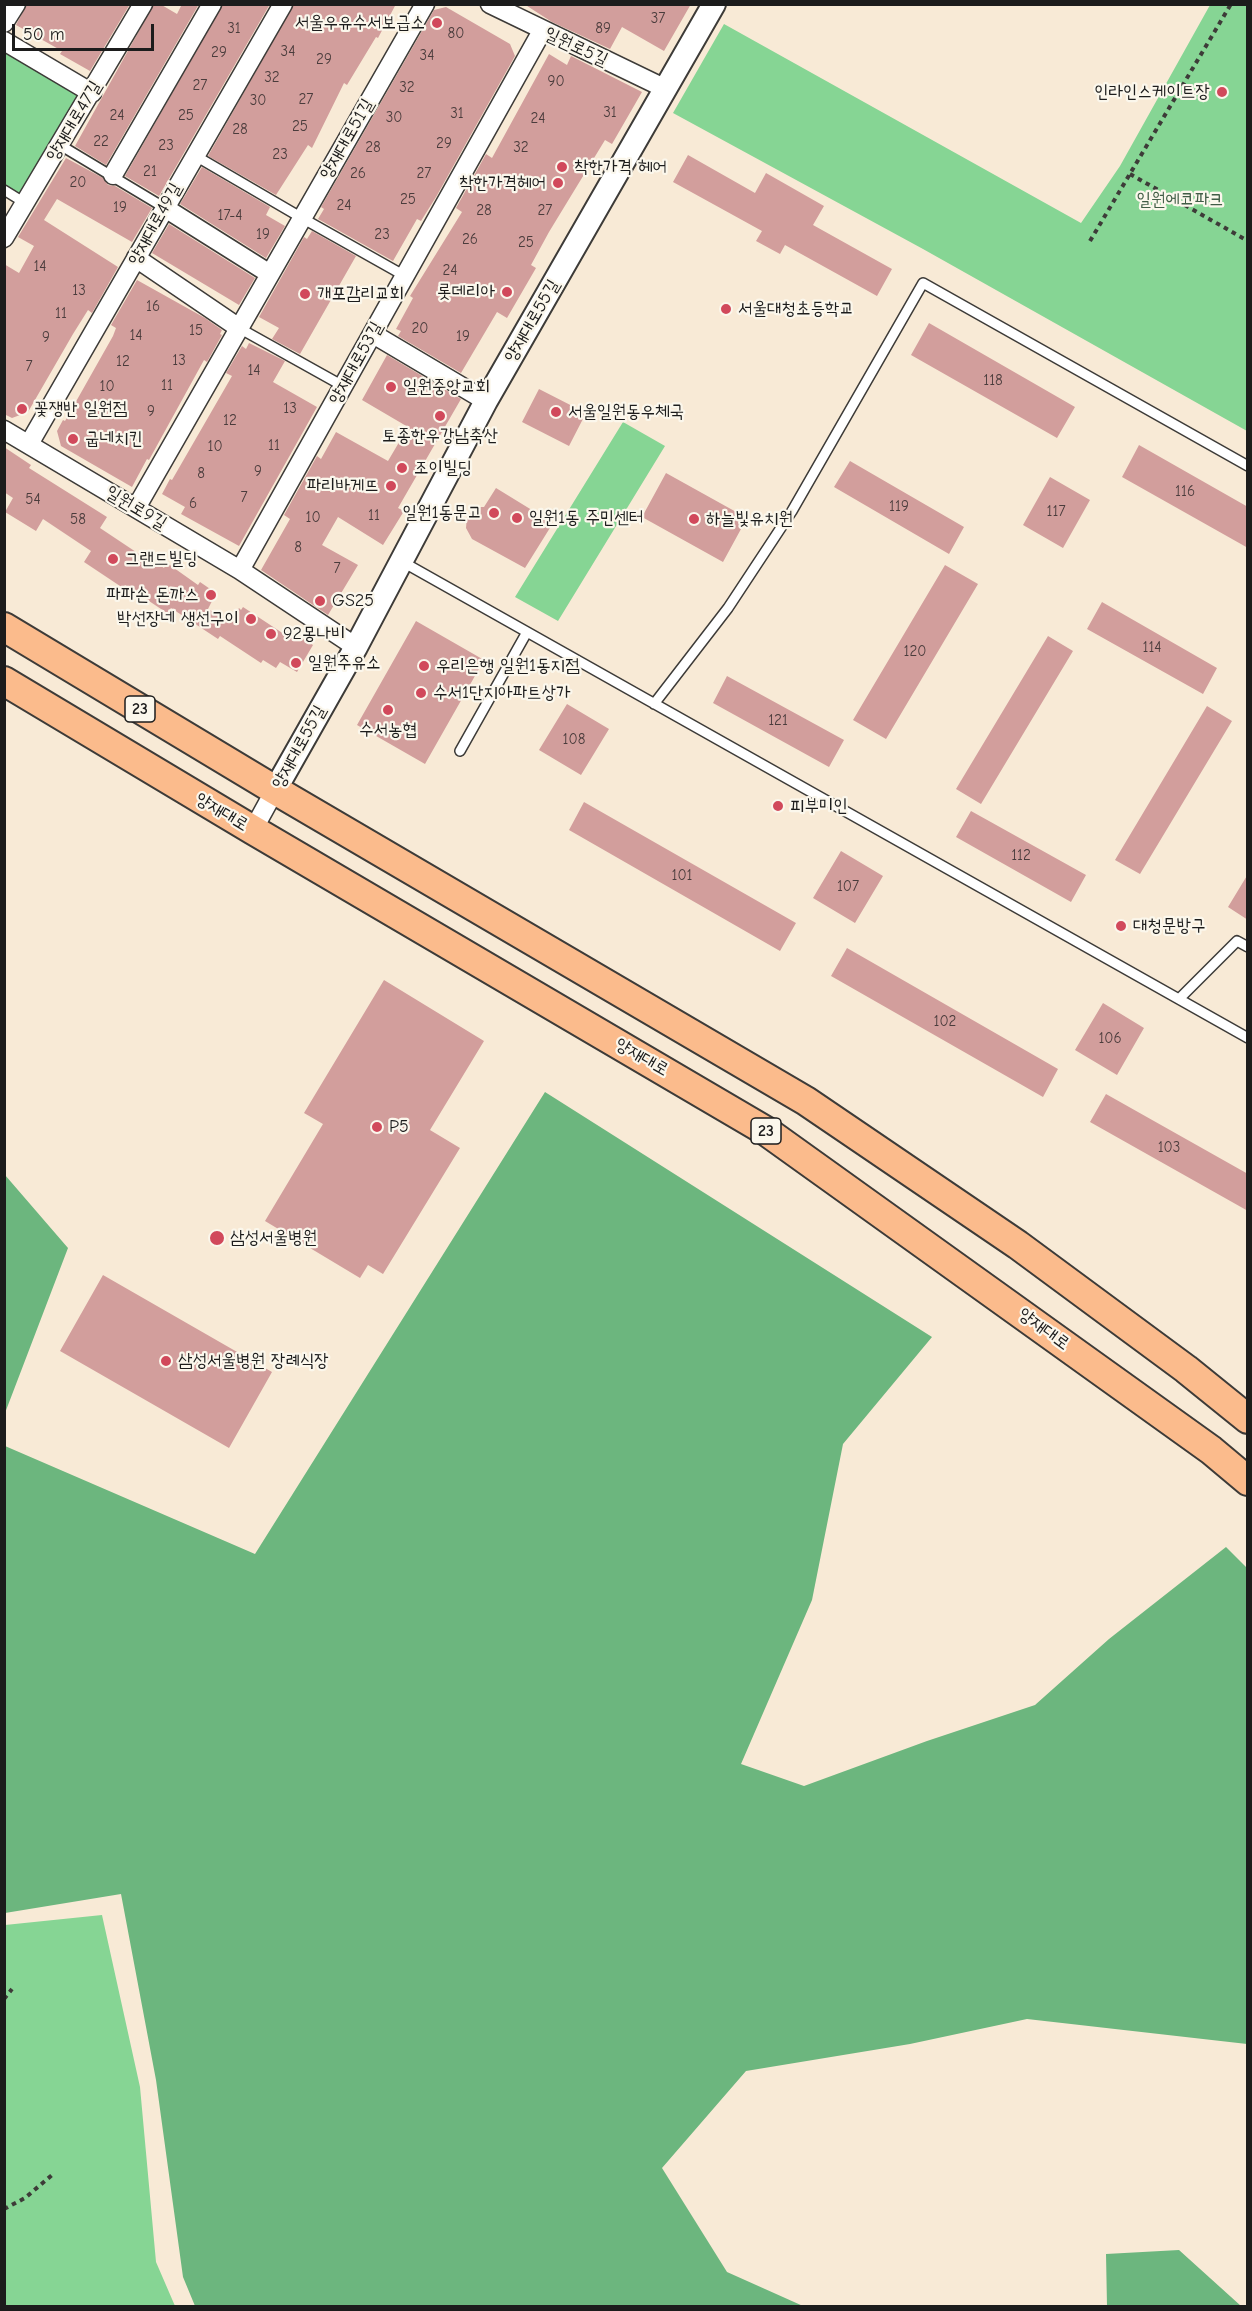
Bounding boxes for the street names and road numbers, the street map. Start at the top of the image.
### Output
street label: 일원로5길 [541,23,611,71]
street label: 양재대로47길 [42,77,106,165]
street label: 양재대로51길 [315,95,379,183]
street label: 양재대로49길 [124,179,186,269]
street label: 양재대로55길 [500,276,564,366]
street label: 양재대로53길 [324,318,388,408]
street label: 일원로9길 [102,481,170,535]
road number: 23 [125,696,155,722]
street label: 양재대로55길 [267,702,331,792]
street label: 양재대로 [192,788,252,836]
street label: 양재대로 [612,1033,672,1081]
road number: 23 [751,1118,781,1144]
street label: 양재대로 [1014,1303,1074,1355]

